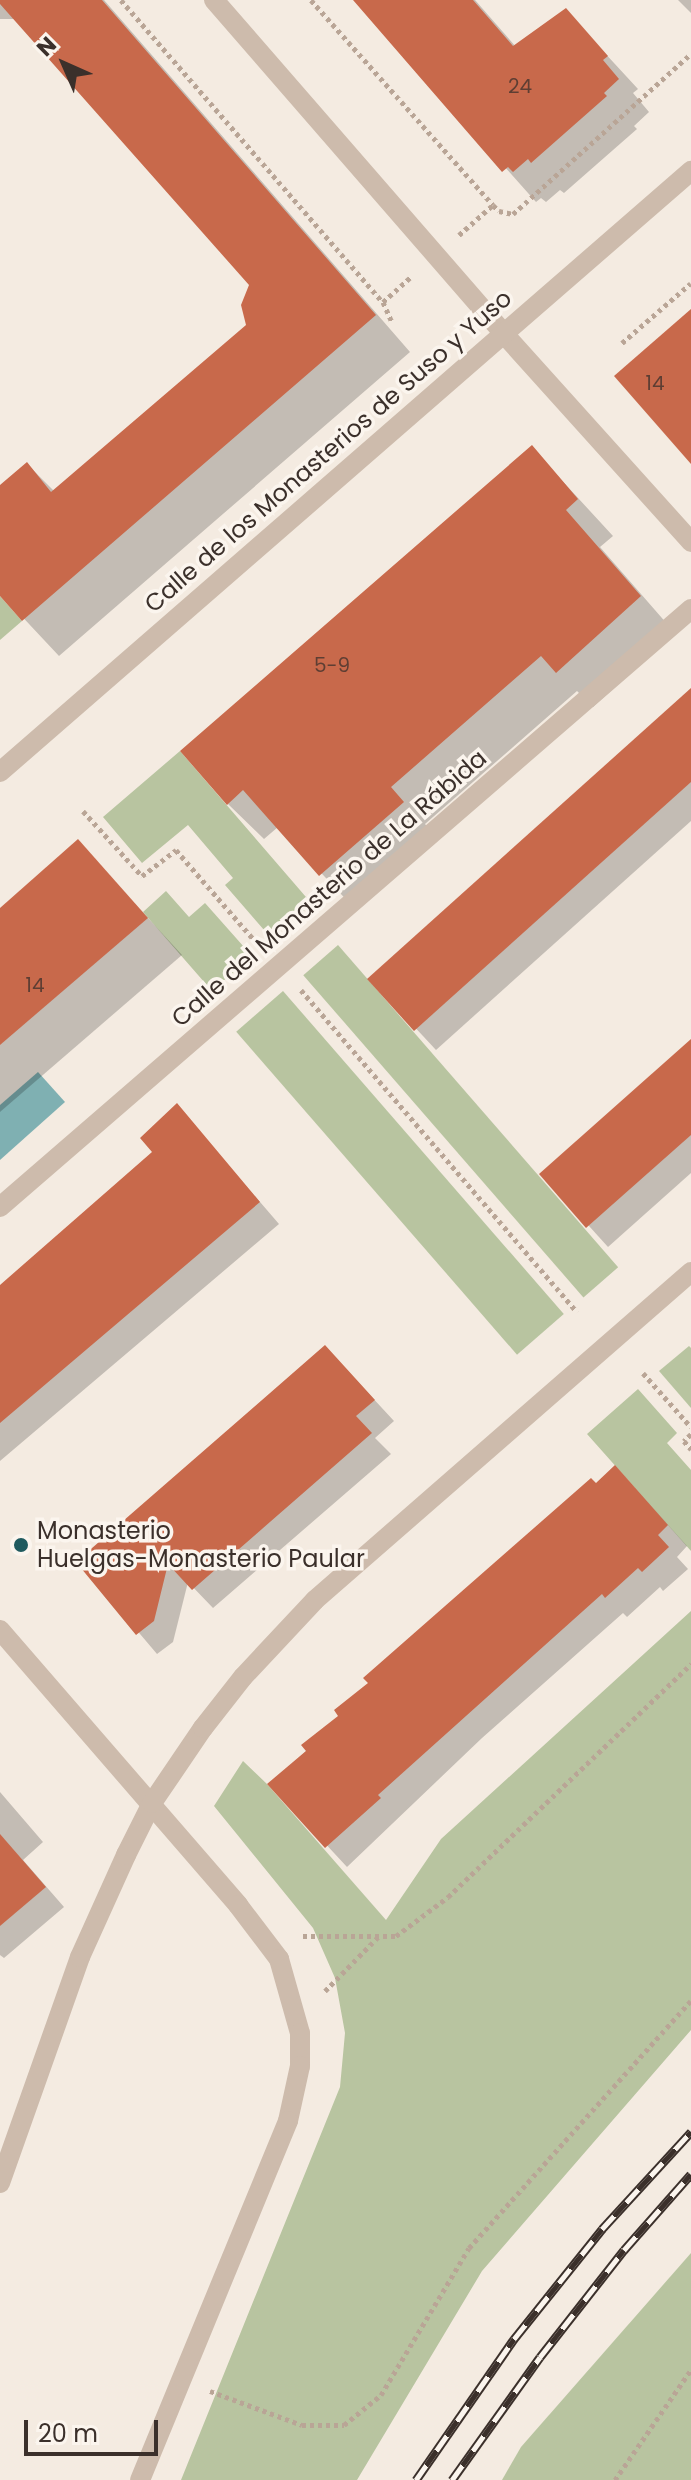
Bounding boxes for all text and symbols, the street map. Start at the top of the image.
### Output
north arrow [24,24,104,104]
text: N [30,30,63,63]
house number: 24 [508,74,532,98]
street label: Calle de los Monasterios de Suso y Yuso [139,284,517,618]
house number: 14 [646,371,664,395]
house number: 5-9 [314,653,350,677]
street label: Calle del Monasterio de La Rábida [166,743,492,1033]
house number: 14 [26,973,44,997]
place label: Monasterio Huelgas-Monasterio Paular [37,1517,365,1573]
marker: Monasterio Huelgas-Monasterio Paular [12,1536,30,1554]
scale bar [28,2404,162,2454]
text: 20 m [38,2417,98,2450]

